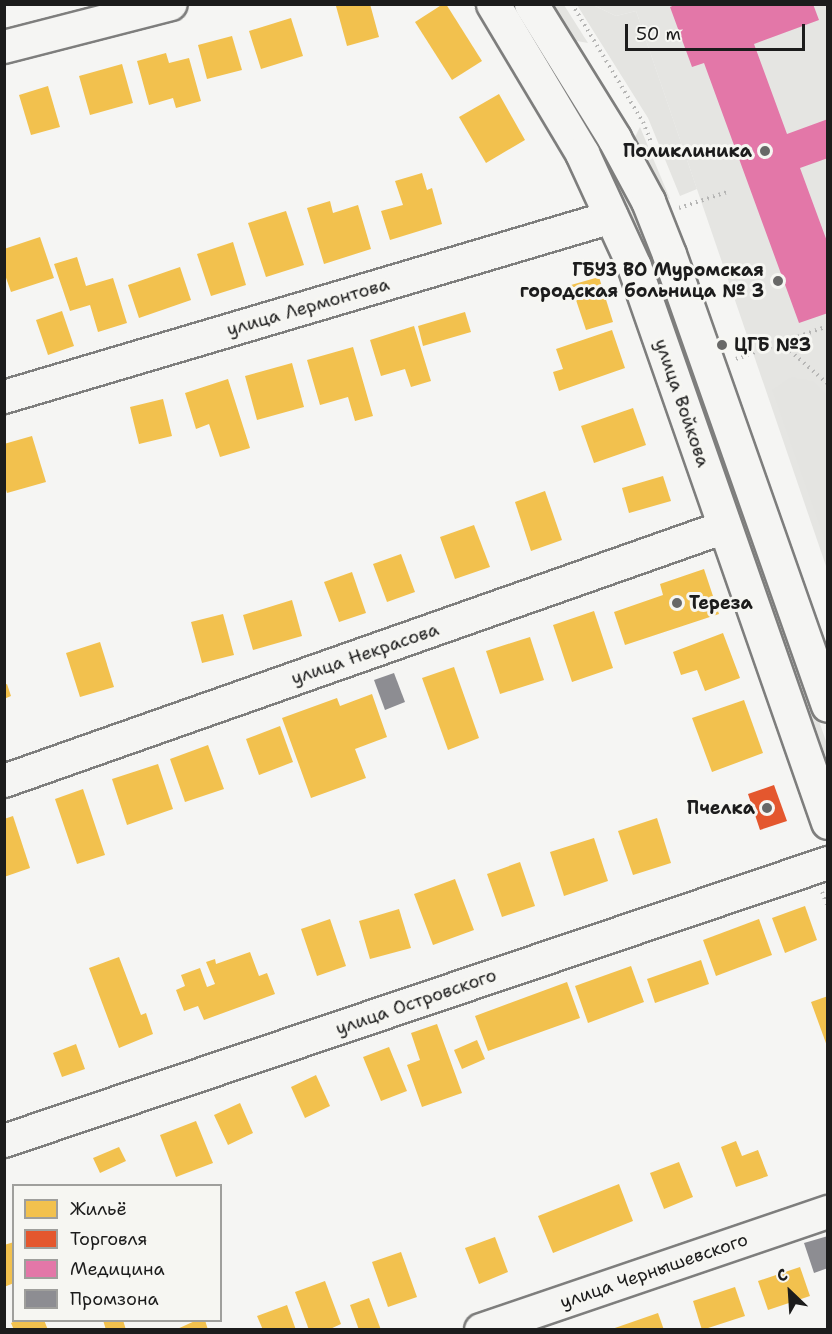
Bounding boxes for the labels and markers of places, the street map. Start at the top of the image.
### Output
place label: Поликлиника [623,140,752,162]
marker: Поликлиника [756,142,774,160]
place label: ГБУЗ ВО Муромская городская больница № 3 [520,260,764,302]
marker: ГБУЗ ВО Муромская городская больница № 3 [769,272,787,290]
place label: ЦГБ №3 [734,334,811,356]
marker: ЦГБ №3 [715,338,729,352]
place label: Тереза [689,592,753,614]
marker: Тереза [670,596,684,610]
place label: Пчелка [687,797,755,819]
marker: Пчелка [760,801,774,815]

